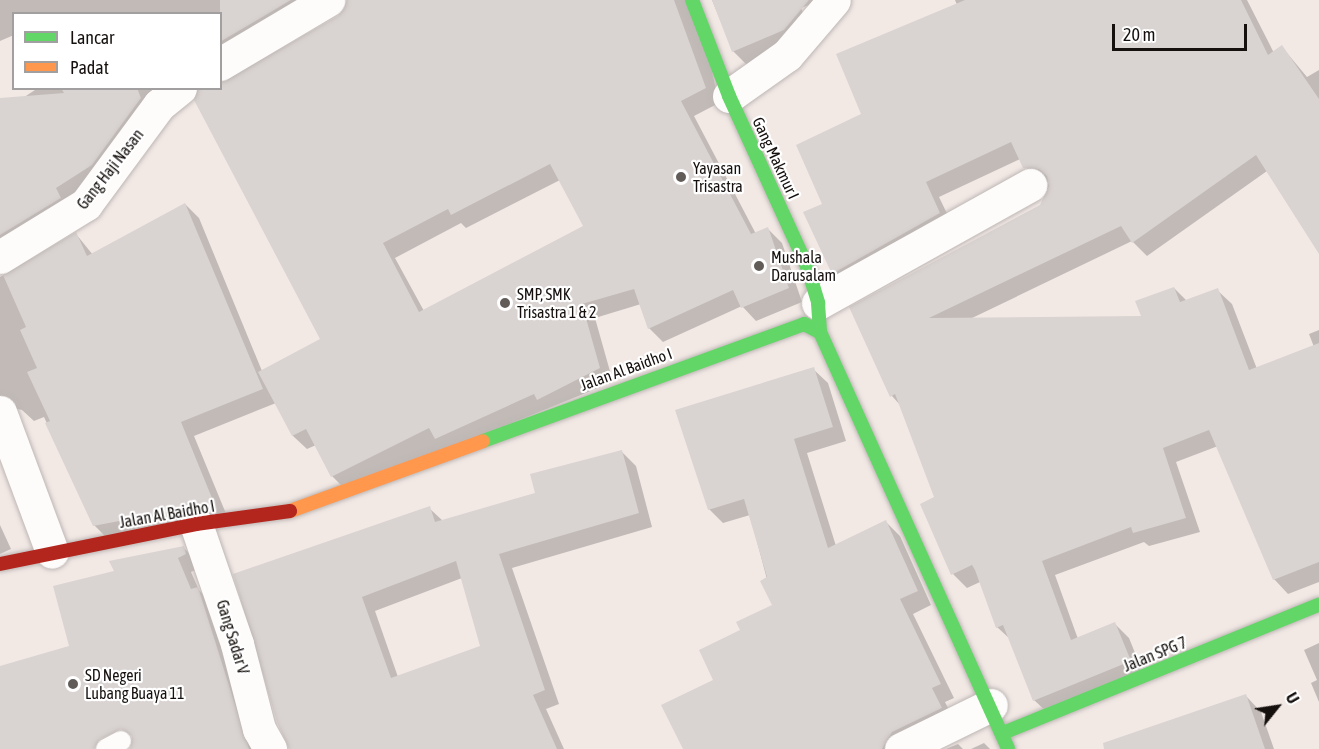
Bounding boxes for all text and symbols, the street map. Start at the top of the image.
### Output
legend [12,12,222,90]
scale bar [1115,12,1250,50]
text: 20 m [1123,24,1155,45]
text: Lancar [70,27,114,48]
text: Padat [70,57,109,78]
street label: Gang Makmur I [749,114,803,202]
street label: Gang Haji Nasan [73,125,147,213]
place label: Yayasan Trisastra [693,158,743,196]
marker: Yayasan Trisastra [674,170,688,184]
place label: Mushala Darusalam [771,247,836,285]
marker: Mushala Darusalam [752,259,766,273]
place label: SMP, SMK Trisastra 1 & 2 [517,284,597,322]
marker: SMP, SMK Trisastra 1 & 2 [498,296,512,310]
street label: Jalan Al Baidho I [577,344,675,394]
street label: Jalan Al Baidho I [118,496,216,532]
street label: Gang Sadar V [213,598,253,676]
street label: Jalan SPG 7 [1120,633,1190,675]
place label: SD Negeri Lubang Buaya 11 [85,665,185,703]
marker: SD Negeri Lubang Buaya 11 [66,677,80,691]
north arrow [1247,677,1307,737]
text: U [1282,689,1303,707]

